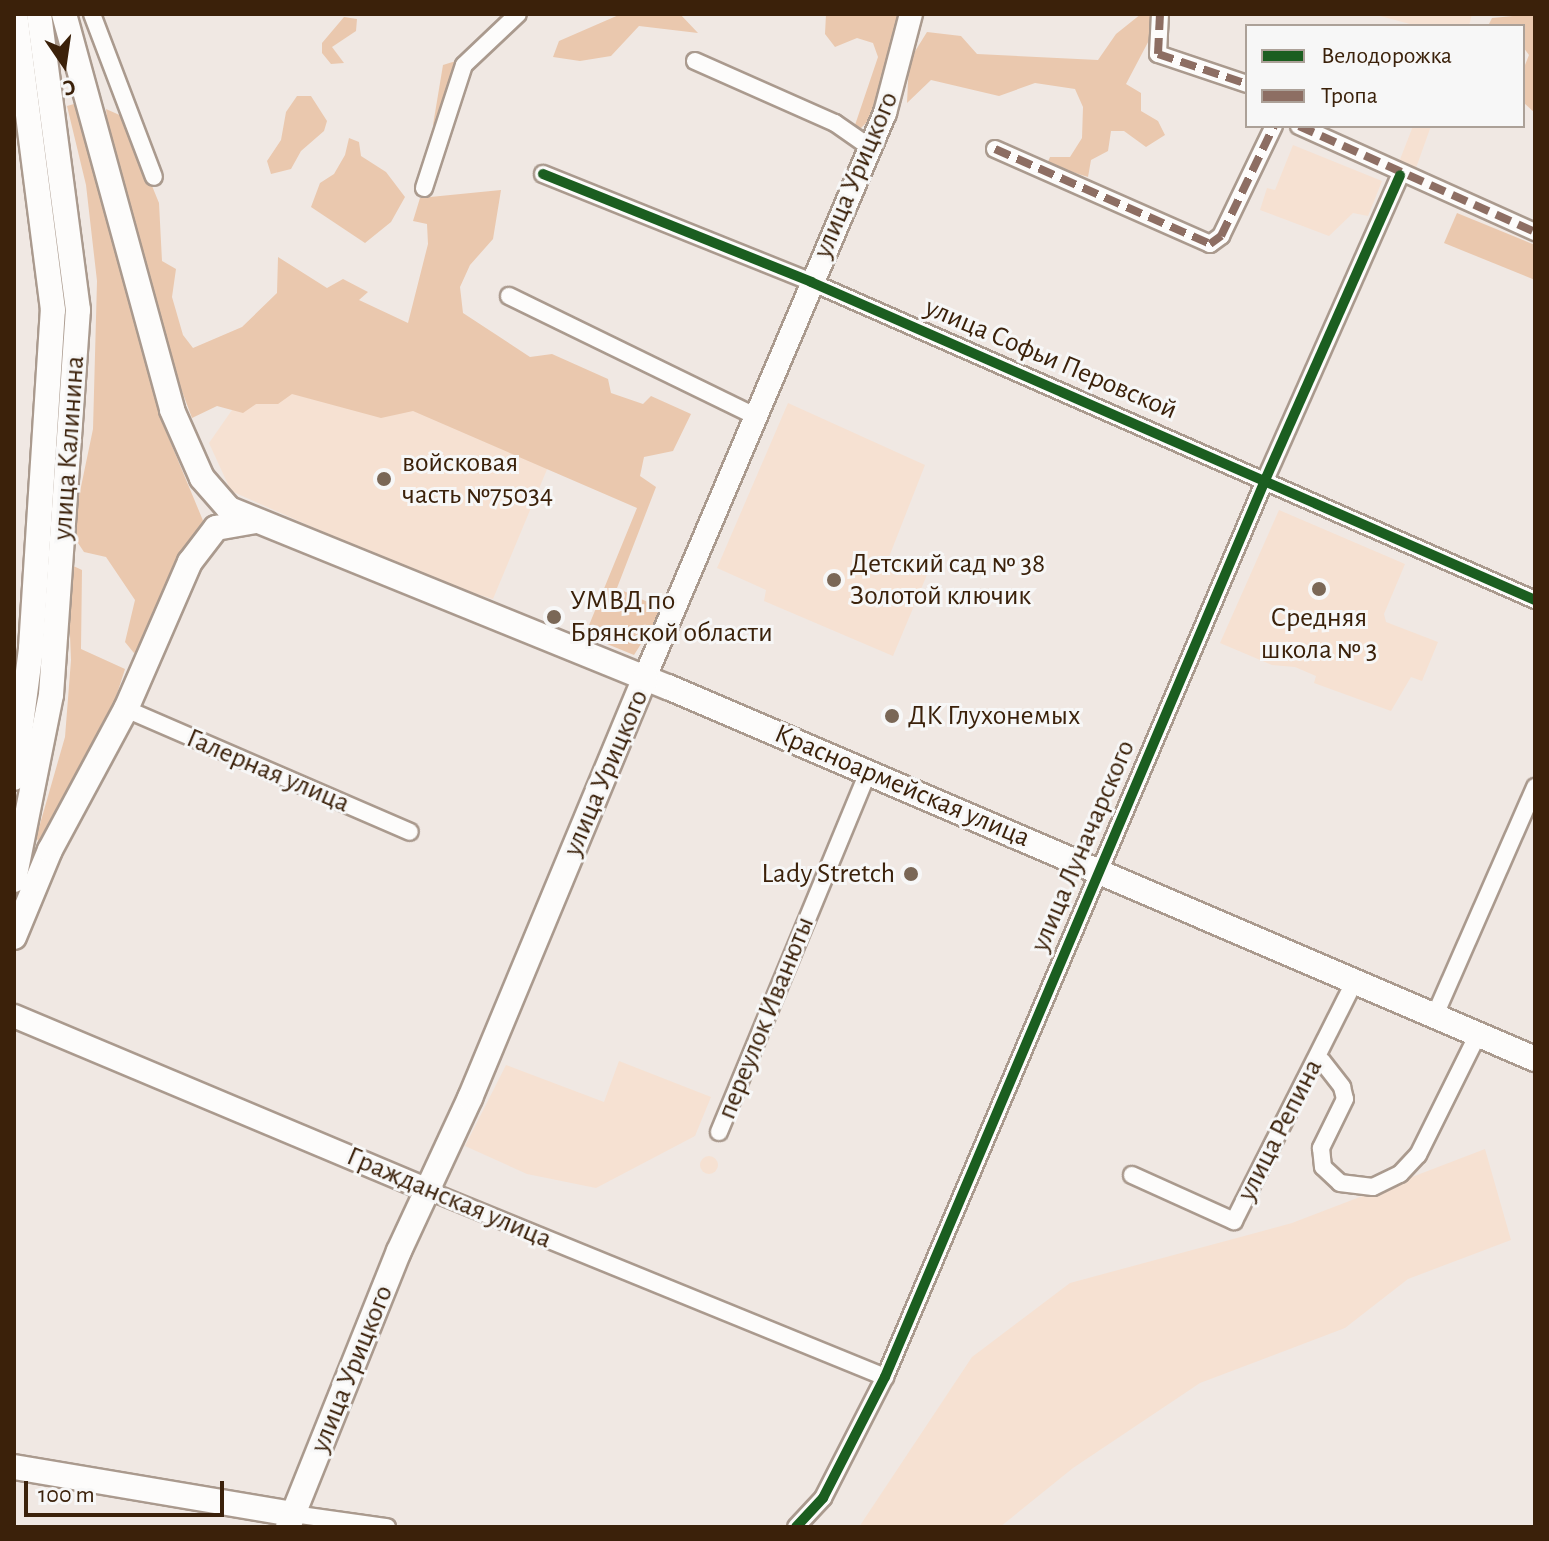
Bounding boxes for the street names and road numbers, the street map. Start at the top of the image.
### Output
street label: улица Урицкого [806,87,906,263]
street label: улица Софьи Перовской [920,291,1182,427]
street label: улица Калинина [46,355,92,541]
street label: улица Урицкого [556,685,656,861]
street label: Красноармейская улица [769,717,1035,855]
street label: Галерная улица [181,722,355,820]
street label: улица Луначарского [1023,735,1143,957]
street label: переулок Иванюты [710,912,822,1124]
street label: улица Репина [1230,1053,1330,1207]
street label: Гражданская улица [341,1140,557,1256]
street label: улица Урицкого [303,1281,401,1457]

